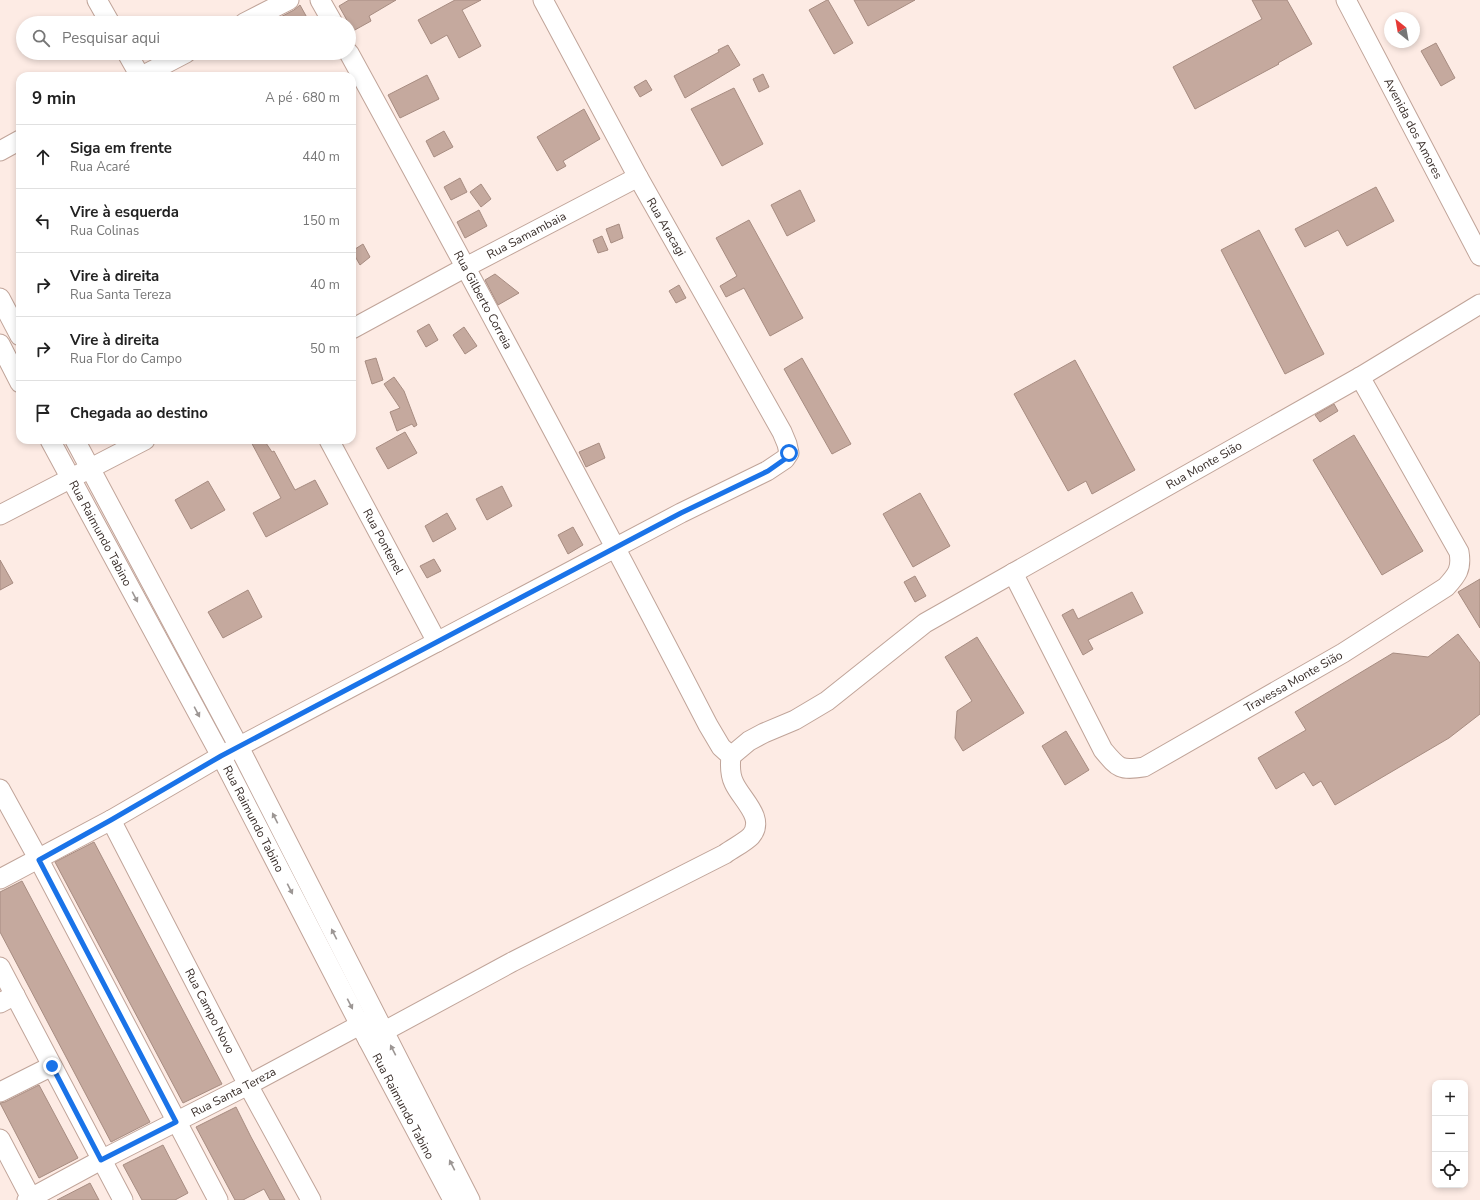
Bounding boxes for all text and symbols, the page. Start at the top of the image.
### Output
north arrow [1384,12,1420,48]
search box [16,16,356,60]
icon: search [30,27,52,49]
text: Pesquisar aqui [62,28,160,48]
street label: Avenida dos Amores [1380,75,1446,182]
text: 9 min [32,87,76,110]
text: A pé · 680 m [265,89,340,107]
text: Siga em frente [70,138,172,158]
icon: ahead [32,146,54,168]
text: 440 m [302,148,340,166]
text: Rua Acaré [70,158,130,176]
street label: Rua Aracagi [643,195,689,259]
text: Vire à esquerda [70,202,179,222]
street label: Rua Samambaia [484,208,569,263]
icon: left [32,210,54,232]
text: 150 m [302,212,340,230]
text: Rua Colinas [70,222,139,240]
street label: Rua Gilberto Correia [450,248,516,352]
text: Vire à direita [70,266,159,286]
icon: right [32,274,54,296]
text: 40 m [310,276,340,294]
text: Rua Santa Tereza [70,286,171,304]
text: Vire à direita [70,330,159,350]
icon: right [32,338,54,360]
text: 50 m [310,340,340,358]
text: Rua Flor do Campo [70,350,182,368]
icon: arrive [32,402,54,424]
text: Chegada ao destino [70,403,208,423]
street label: Rua Monte Sião [1163,437,1245,493]
route start [780,444,798,462]
street label: Rua Raimundo Tabino [65,478,136,589]
street label: Rua Pontenel [359,506,408,577]
one-way arrow [132,592,139,603]
street label: Travessa Monte Sião [1241,647,1346,716]
one-way arrow [194,706,201,718]
street label: Rua Raimundo Tabino [219,763,288,875]
one-way arrow [272,812,278,824]
one-way arrow [287,883,293,895]
one-way arrow [331,928,337,940]
street label: Rua Campo Novo [181,966,239,1057]
one-way arrow [346,999,353,1010]
one-way arrow [390,1044,396,1056]
street label: Rua Raimundo Tabino [368,1050,438,1162]
route end [43,1057,61,1075]
street label: Rua Santa Tereza [188,1063,279,1121]
map controls [1432,1080,1468,1188]
button: + [1432,1080,1468,1116]
button: − [1432,1116,1468,1152]
button: locate [1432,1152,1468,1188]
one-way arrow [449,1160,455,1171]

